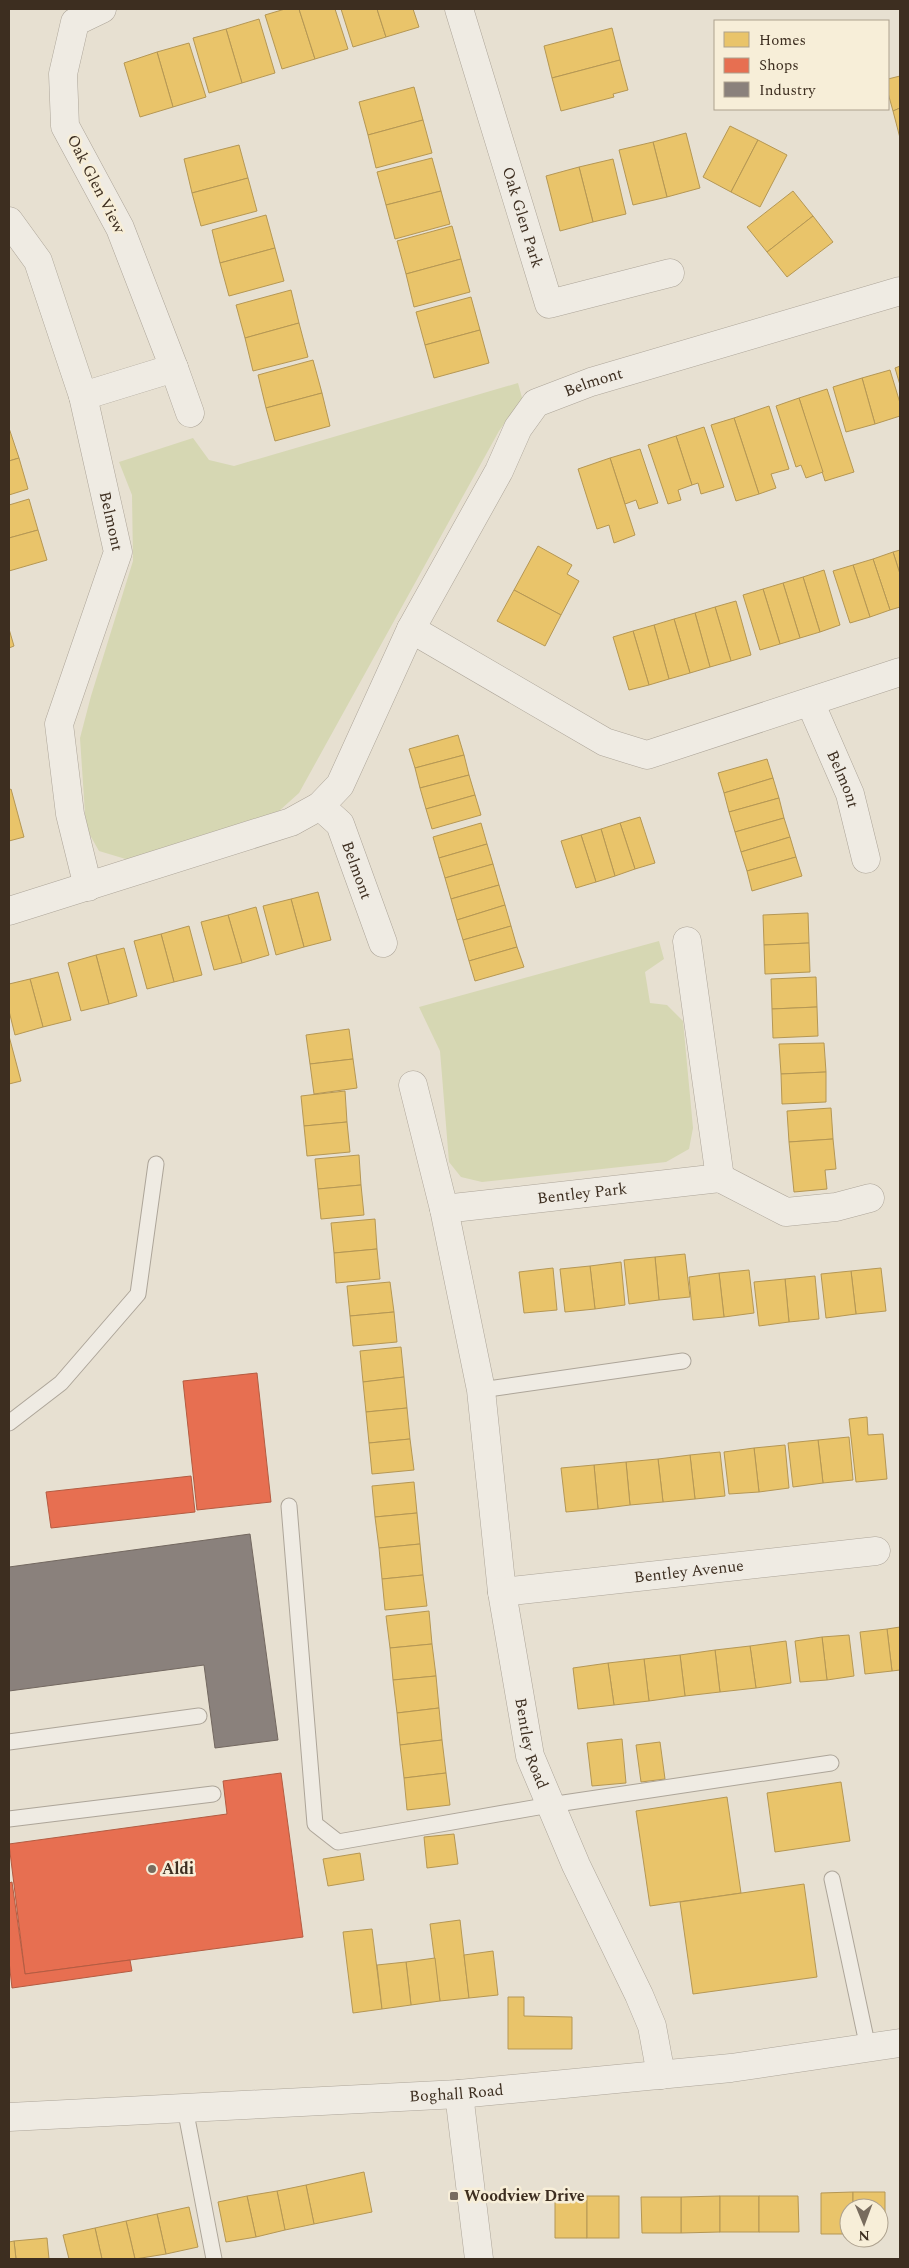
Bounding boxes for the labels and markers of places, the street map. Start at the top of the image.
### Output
place label: Aldi [162,1857,194,1881]
marker: Aldi [146,1863,158,1875]
place label: Woodview Drive [464,2184,585,2208]
marker: Woodview Drive [448,2190,460,2202]

